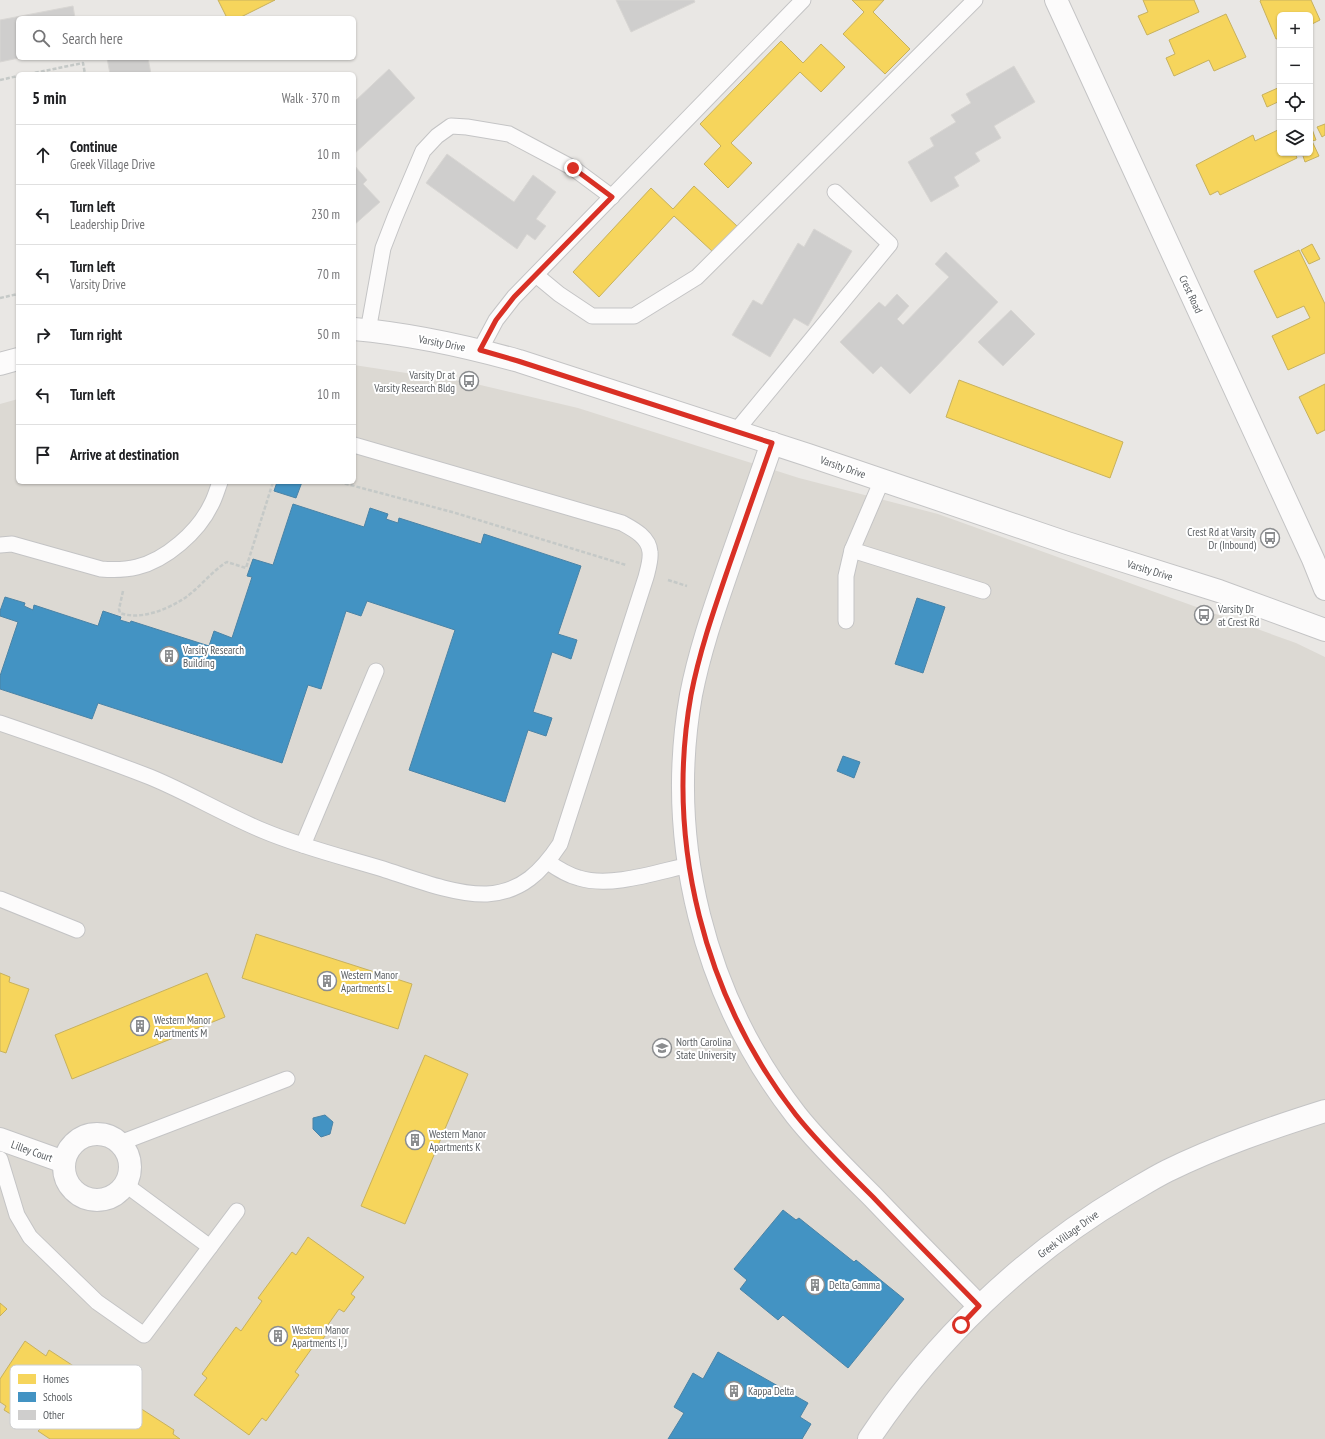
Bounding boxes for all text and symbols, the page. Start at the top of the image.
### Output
map controls [1277,12,1313,156]
button: + [1277,12,1313,48]
search box [16,16,356,60]
icon: search [30,27,52,49]
text: Search here [62,29,123,48]
button: − [1277,48,1313,84]
button: locate [1277,84,1313,120]
text: 5 min [32,87,66,109]
text: Walk · 370 m [282,90,340,107]
button: layers [1277,120,1313,156]
text: Continue [70,137,117,156]
icon: ahead [32,144,54,166]
text: 10 m [317,146,340,163]
text: Greek Village Drive [70,156,155,173]
route end [564,159,582,177]
text: Turn left [70,197,115,216]
icon: left [32,204,54,226]
text: 230 m [311,206,340,223]
text: Leadership Drive [70,216,145,233]
text: Turn left [70,257,115,276]
icon: left [32,264,54,286]
text: 70 m [317,266,340,283]
street label: Crest Road [1176,273,1206,315]
text: Varsity Drive [70,276,126,293]
icon: right [32,324,54,346]
text: Turn right [70,325,122,344]
text: 50 m [317,326,340,343]
street label: Varsity Drive [416,331,467,354]
place label: Varsity Dr at Varsity Research Bldg [373,368,455,395]
bus stop icon: Varsity Dr at Varsity Research Bldg [458,370,480,392]
icon: left [32,384,54,406]
text: Turn left [70,385,115,404]
text: 10 m [317,386,340,403]
icon: arrive [32,444,54,466]
text: Arrive at destination [70,445,179,464]
street label: Varsity Drive [817,452,868,481]
place label: Crest Rd at Varsity Dr (Inbound) [1187,525,1257,552]
bus stop icon: Crest Rd at Varsity Dr (Inbound) [1259,527,1281,549]
street label: Varsity Drive [1124,556,1175,584]
place label: Varsity Dr at Crest Rd [1217,602,1260,629]
bus stop icon: Varsity Dr at Crest Rd [1193,604,1215,626]
place label: Varsity Research Building [182,643,244,670]
building icon: Varsity Research Building [158,645,180,667]
place label: Western Manor Apartments L [341,968,398,995]
building icon: Western Manor Apartments L [316,970,338,992]
place label: Western Manor Apartments M [154,1013,211,1040]
building icon: Western Manor Apartments M [129,1015,151,1037]
place label: North Carolina State University [676,1035,737,1062]
school or university icon: North Carolina State University [651,1037,673,1059]
place label: Western Manor Apartments K [429,1127,486,1154]
building icon: Western Manor Apartments K [404,1129,426,1151]
street label: Lilley Court [9,1137,55,1165]
street label: Greek Village Drive [1035,1207,1102,1261]
building icon: Delta Gamma [804,1274,826,1296]
place label: Delta Gamma [829,1278,880,1292]
route start [952,1316,970,1334]
place label: Western Manor Apartments I, J [292,1323,349,1350]
building icon: Western Manor Apartments I, J [267,1325,289,1347]
legend [10,1365,142,1429]
text: Homes [43,1372,69,1386]
building icon: Kappa Delta [723,1380,745,1402]
place label: Kappa Delta [748,1384,794,1398]
text: Schools [43,1390,73,1404]
text: Other [43,1408,64,1422]

